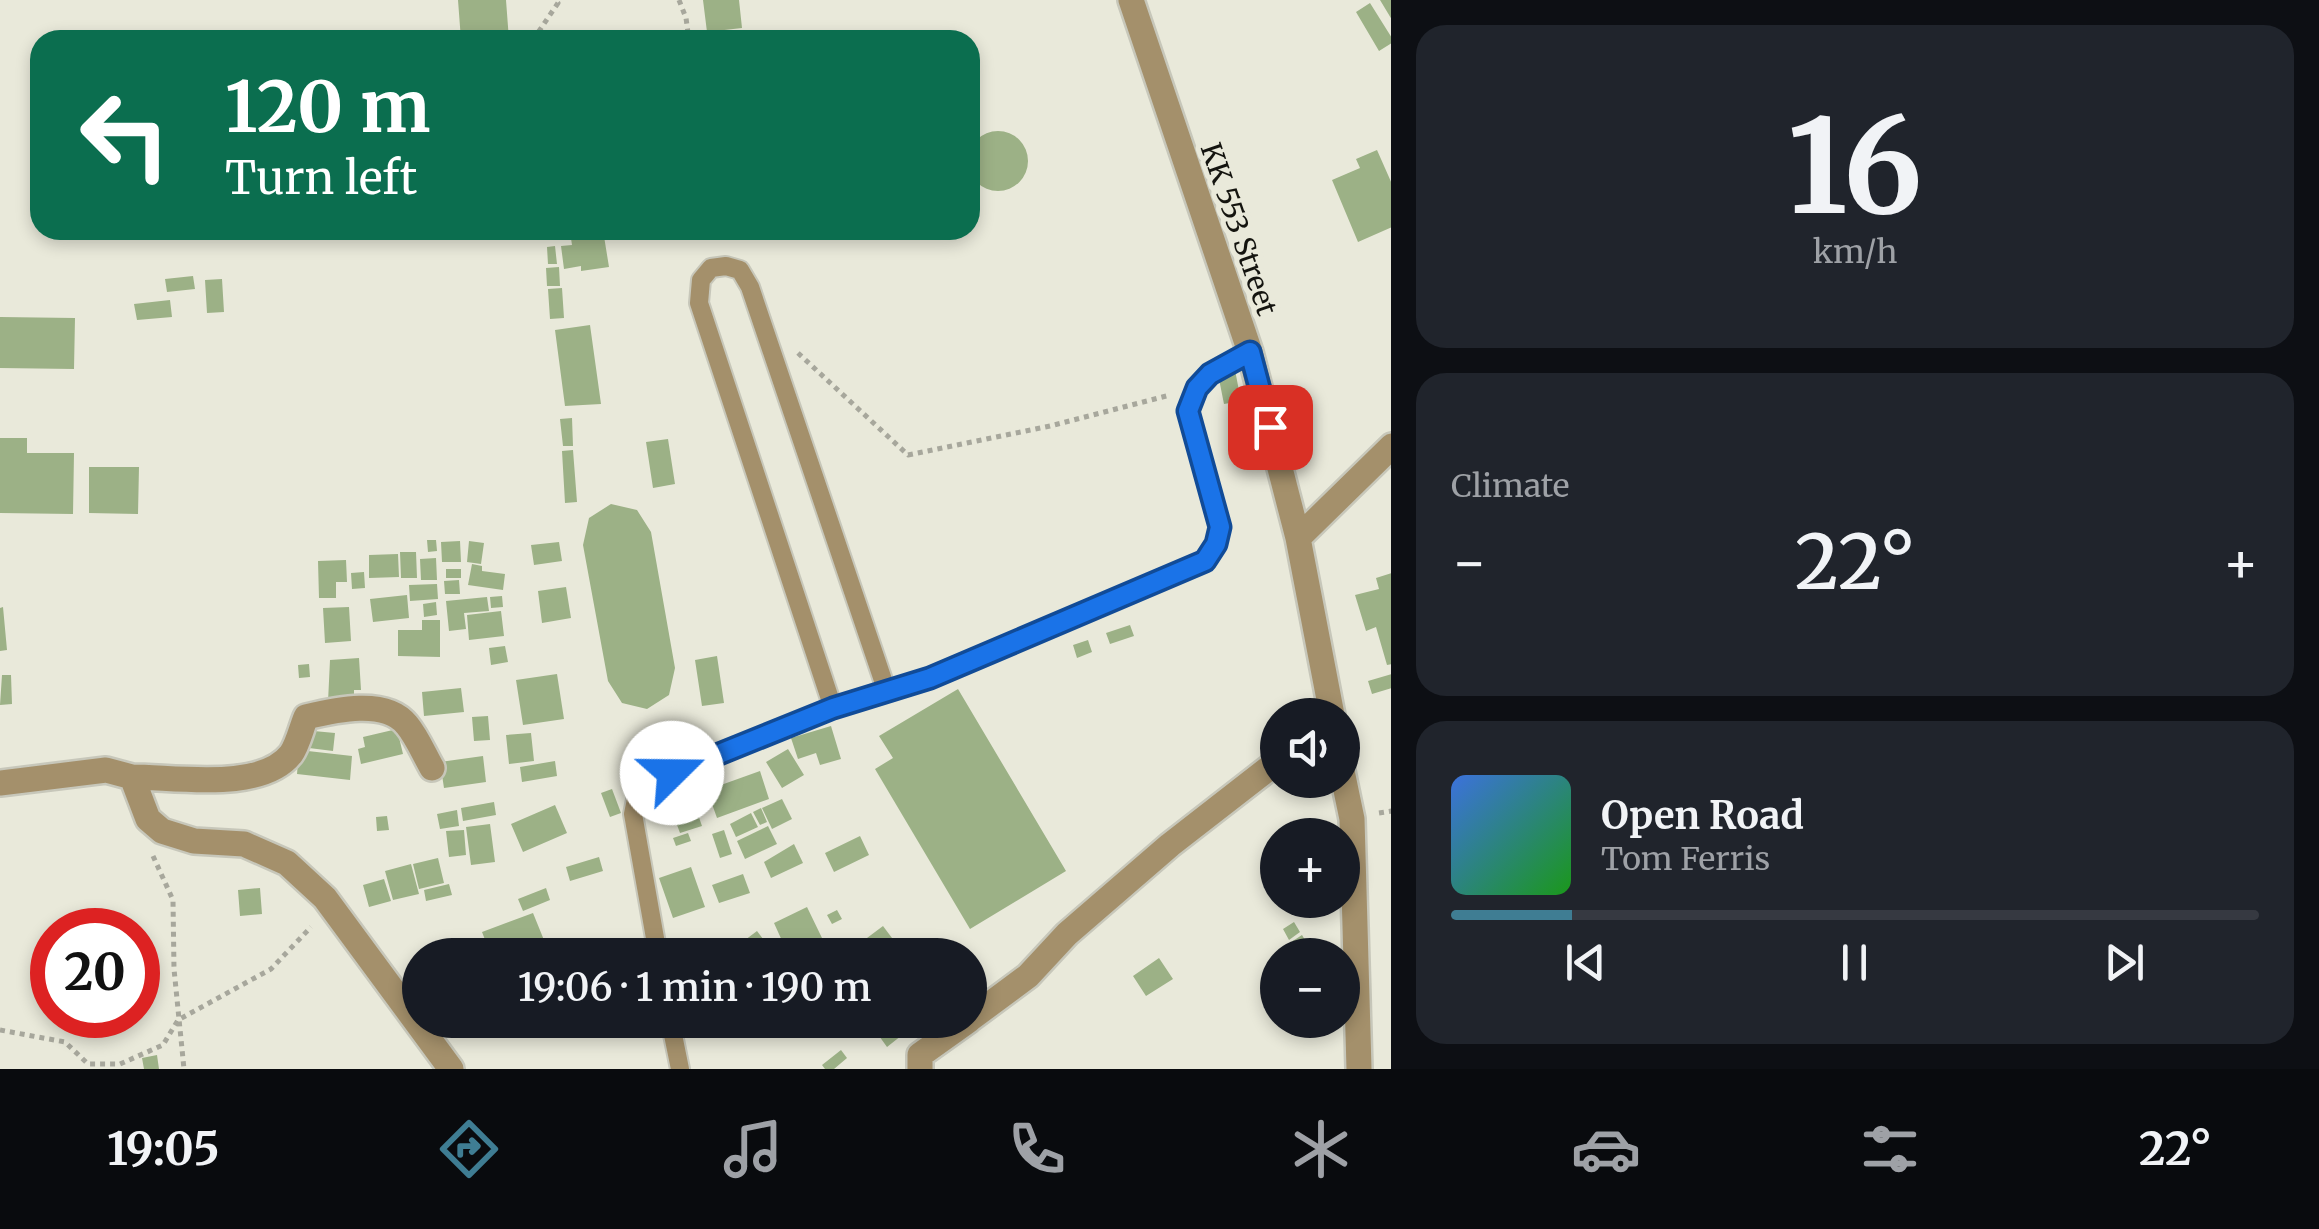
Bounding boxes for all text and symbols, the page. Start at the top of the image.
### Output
text: 120 m [225,63,430,151]
icon: left [60,70,190,200]
text: 16 [1787,85,1923,248]
street label: KK 553 Street [1193,138,1285,320]
text: Turn left [225,150,417,206]
text: km/h [1813,232,1897,272]
pin [1228,385,1313,470]
icon: arrive [1243,400,1298,455]
text: Climate [1451,466,1569,506]
text: 22° [1795,515,1915,609]
text: − [1451,528,1488,597]
text: + [2222,528,2259,597]
map controls [1260,698,1360,1038]
button: sound [1260,698,1360,798]
position arrow [620,721,724,825]
text: Open Road [1601,792,1804,839]
button: + [1260,818,1360,918]
text: Tom Ferris [1601,839,1770,879]
speed limit sign: 20 [30,908,160,1038]
icon: previous [1558,935,1613,990]
icon: pause [1827,935,1882,990]
icon: next [2097,935,2152,990]
button: − [1260,938,1360,1038]
text: 19:06 · 1 min · 190 m [518,964,871,1011]
icon: directions [434,1114,504,1184]
icon: music [718,1114,788,1184]
icon: phone [1002,1114,1072,1184]
icon: climate [1286,1114,1356,1184]
icon: car [1571,1114,1641,1184]
icon: filters [1855,1114,1925,1184]
text: 19:05 [107,1121,219,1177]
text: 22° [2139,1121,2212,1177]

